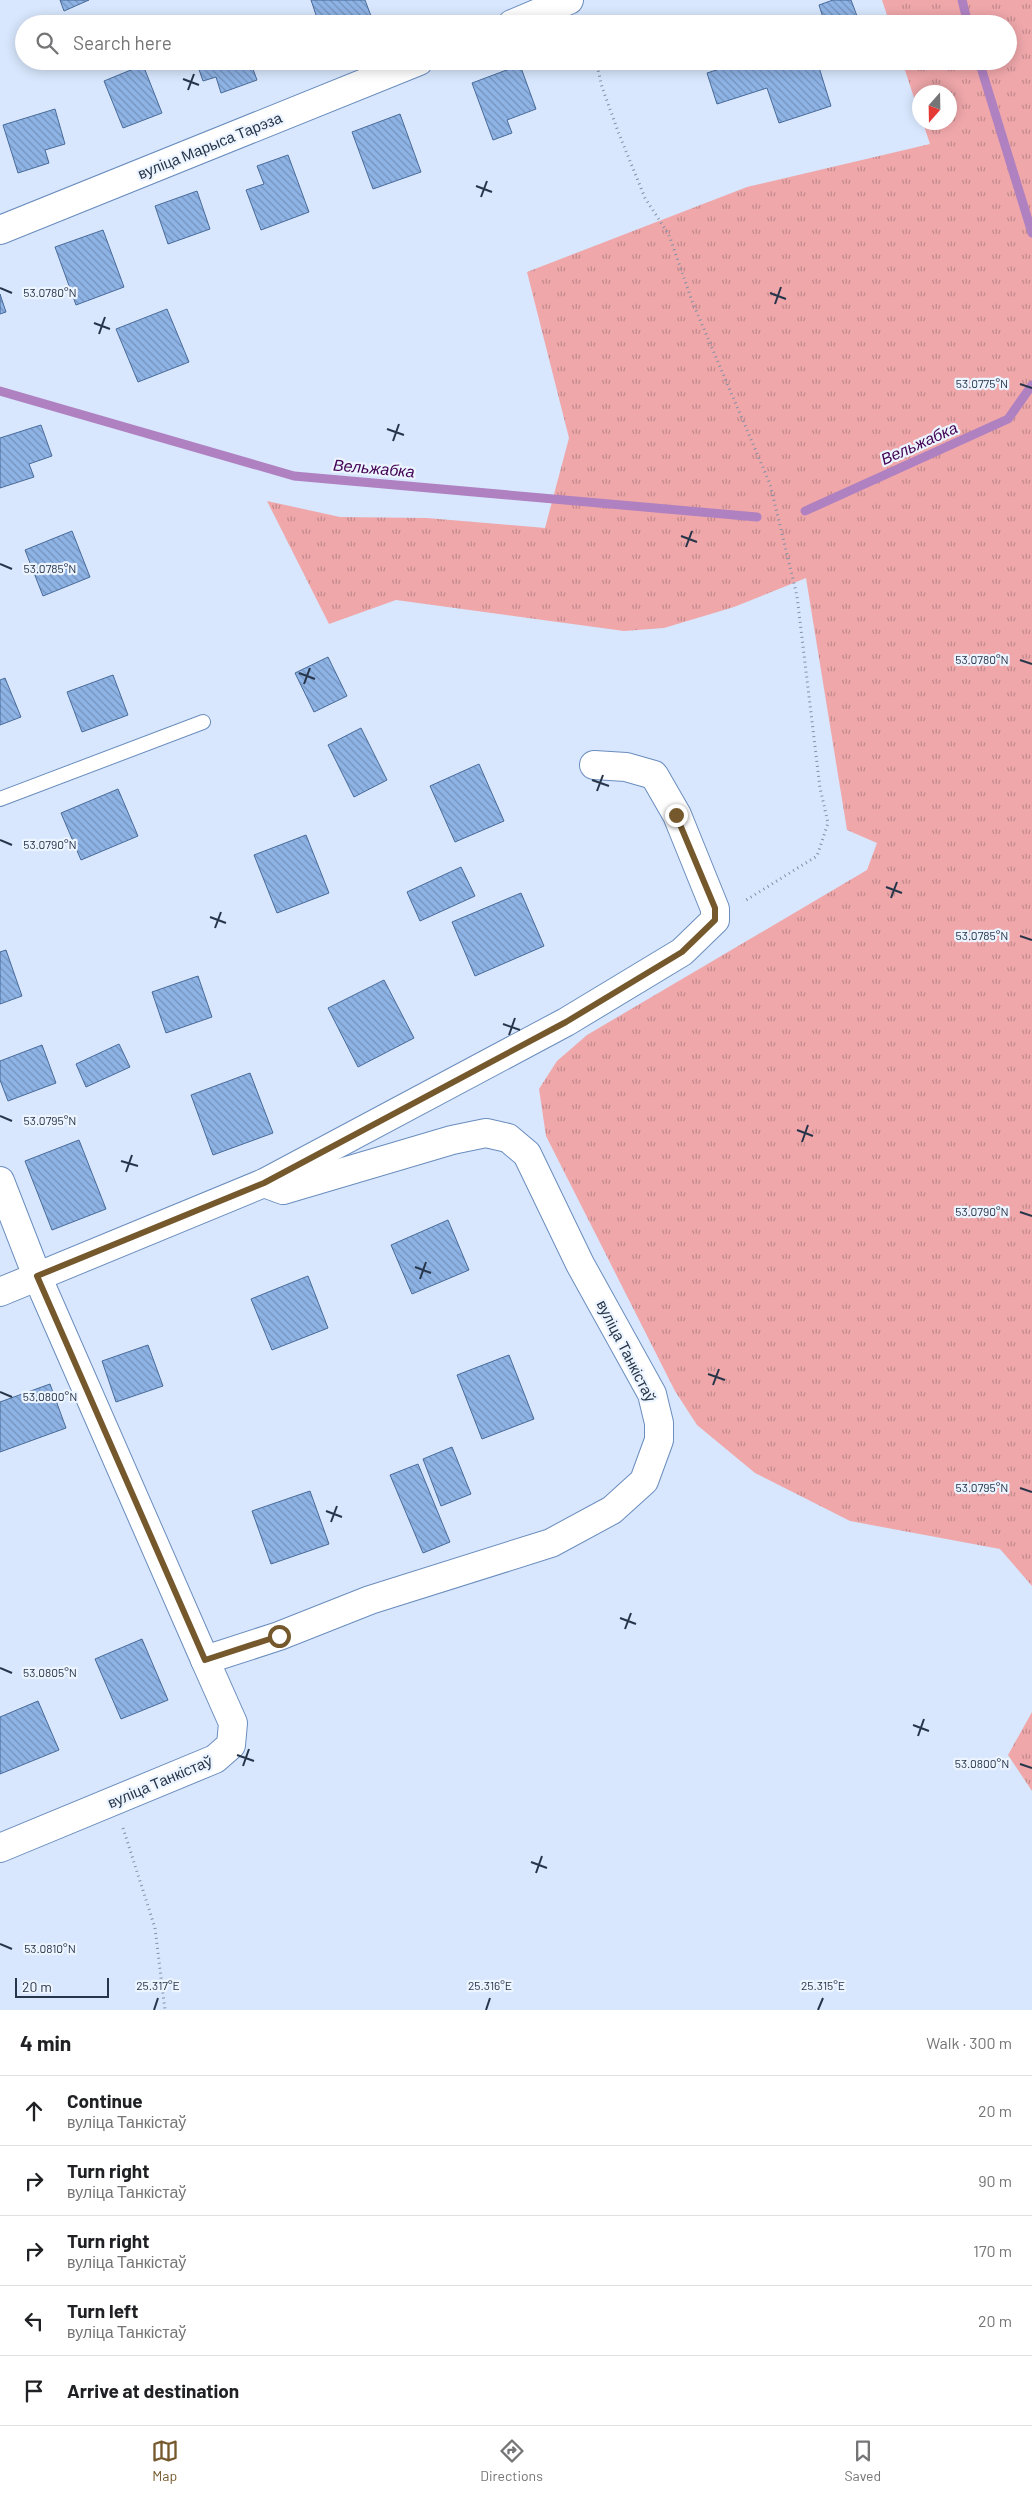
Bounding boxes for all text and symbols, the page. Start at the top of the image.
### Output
search box [15,15,1017,70]
icon: search [33,29,61,57]
text: Search here [73,31,172,54]
north arrow [912,85,957,130]
street label: вуліца Марыса Тарэза [135,108,285,182]
text: 53.0780°N [23,285,77,299]
text: 53.0775°N [956,376,1008,390]
water label: Вельжабка [878,417,960,468]
water label: Вельжабка [332,454,416,481]
text: 53.0785°N [24,561,76,575]
text: 53.0780°N [955,652,1009,666]
route end [665,804,688,827]
text: 53.0790°N [23,837,77,851]
text: 53.0785°N [956,928,1008,942]
text: 53.0795°N [24,1113,76,1127]
text: 53.0790°N [955,1204,1009,1218]
street label: вуліца Танкістаў [593,1297,661,1405]
text: 53.0800°N [23,1389,77,1403]
text: 53.0795°N [956,1480,1008,1494]
route start [268,1625,291,1648]
text: 53.0805°N [23,1665,77,1679]
street label: вуліца Танкістаў [105,1751,215,1811]
text: 53.0800°N [955,1756,1009,1770]
text: 53.0810°N [24,1941,76,1955]
scale bar [15,1975,109,1998]
text: 20 m [22,1978,52,1995]
text: 25.317°E [136,1978,180,1992]
text: 25.316°E [468,1978,512,1992]
text: 25.315°E [801,1978,845,1992]
text: 4 min [20,2030,71,2055]
text: Walk · 300 m [926,2033,1012,2052]
text: Continue [67,2089,143,2112]
icon: ahead [20,2097,48,2125]
text: 20 m [978,2101,1012,2120]
text: вуліца Танкістаў [67,2112,186,2131]
text: Turn right [67,2159,149,2182]
icon: right [20,2167,48,2195]
text: 90 m [978,2171,1012,2190]
text: вуліца Танкістаў [67,2182,186,2201]
text: Turn right [67,2229,149,2252]
icon: right [20,2237,48,2265]
text: 170 m [973,2241,1012,2260]
text: вуліца Танкістаў [67,2252,186,2271]
text: Turn left [67,2299,138,2322]
icon: left [20,2307,48,2335]
text: 20 m [978,2311,1012,2330]
text: вуліца Танкістаў [67,2322,186,2341]
icon: arrive [20,2377,48,2405]
text: Arrive at destination [67,2379,239,2402]
tab: Map [151,2437,179,2484]
tab: Directions [480,2437,543,2484]
tab: Saved [844,2437,881,2484]

